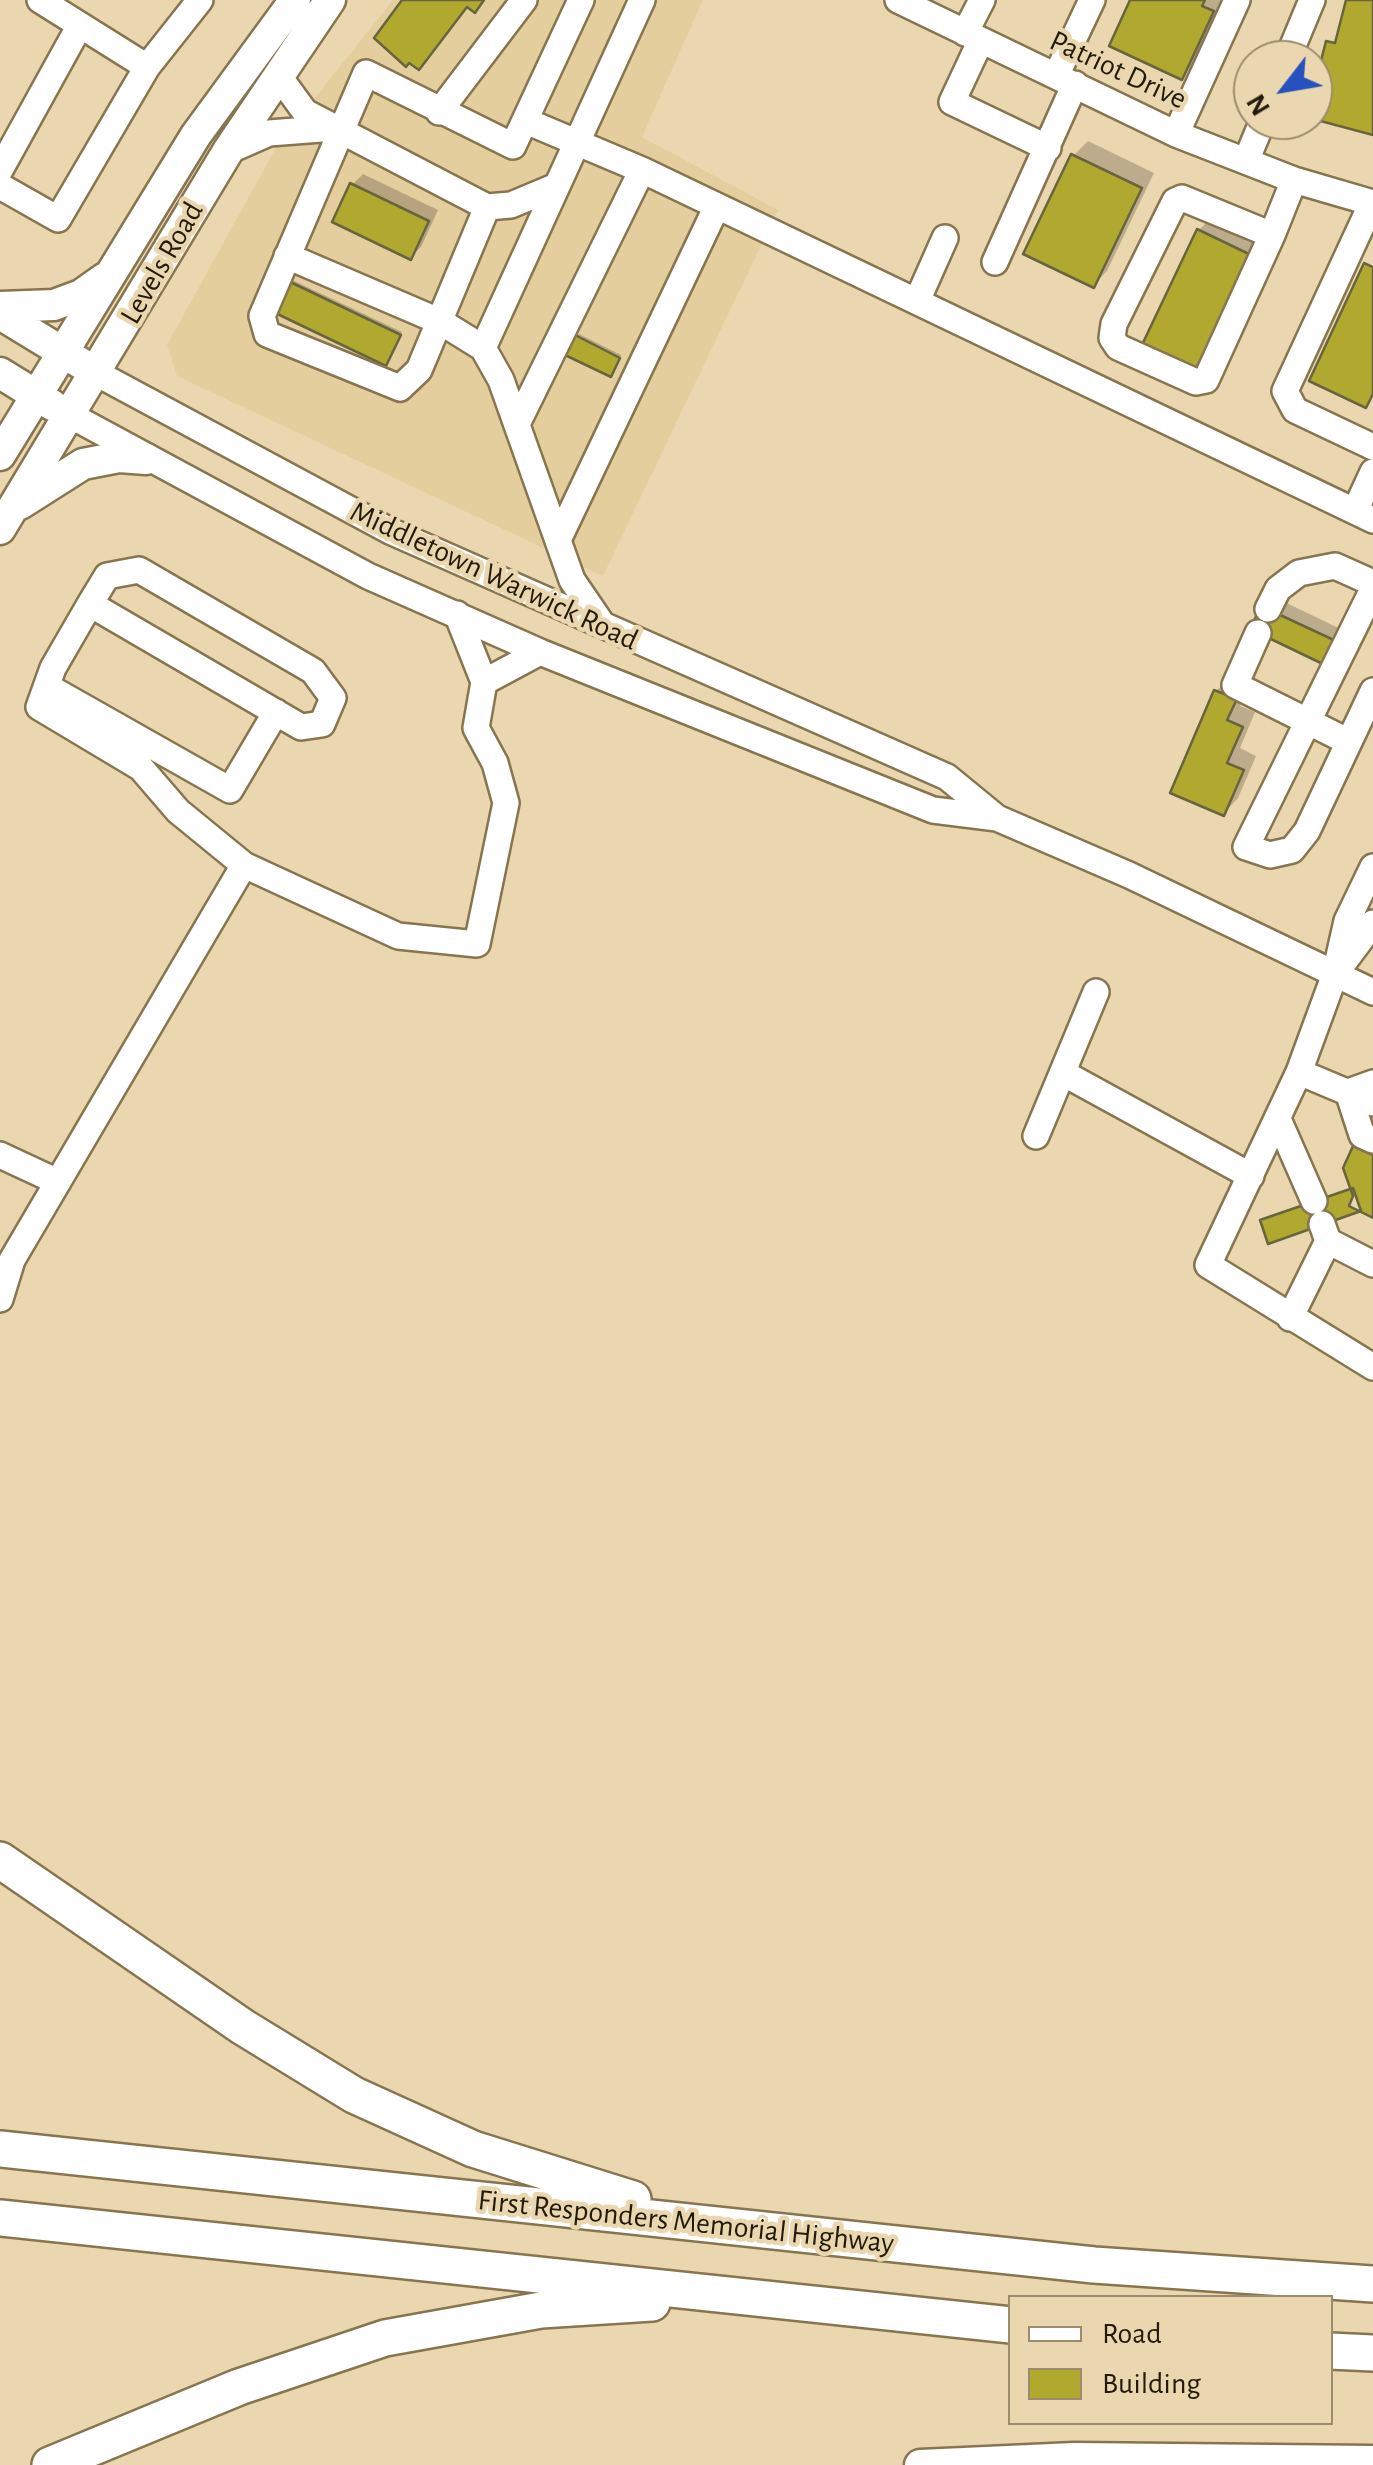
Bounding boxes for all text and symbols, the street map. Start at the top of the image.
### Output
street label: Patriot Drive [1044,23,1192,117]
north arrow [1233,40,1333,140]
text: N [1242,89,1276,120]
street label: Levels Road [113,195,211,331]
street label: Middletown Warwick Road [344,493,644,659]
street label: First Responders Memorial Highway [476,2182,896,2262]
legend [1008,2295,1333,2425]
text: Road [1102,2319,1162,2349]
text: Building [1102,2369,1201,2399]

